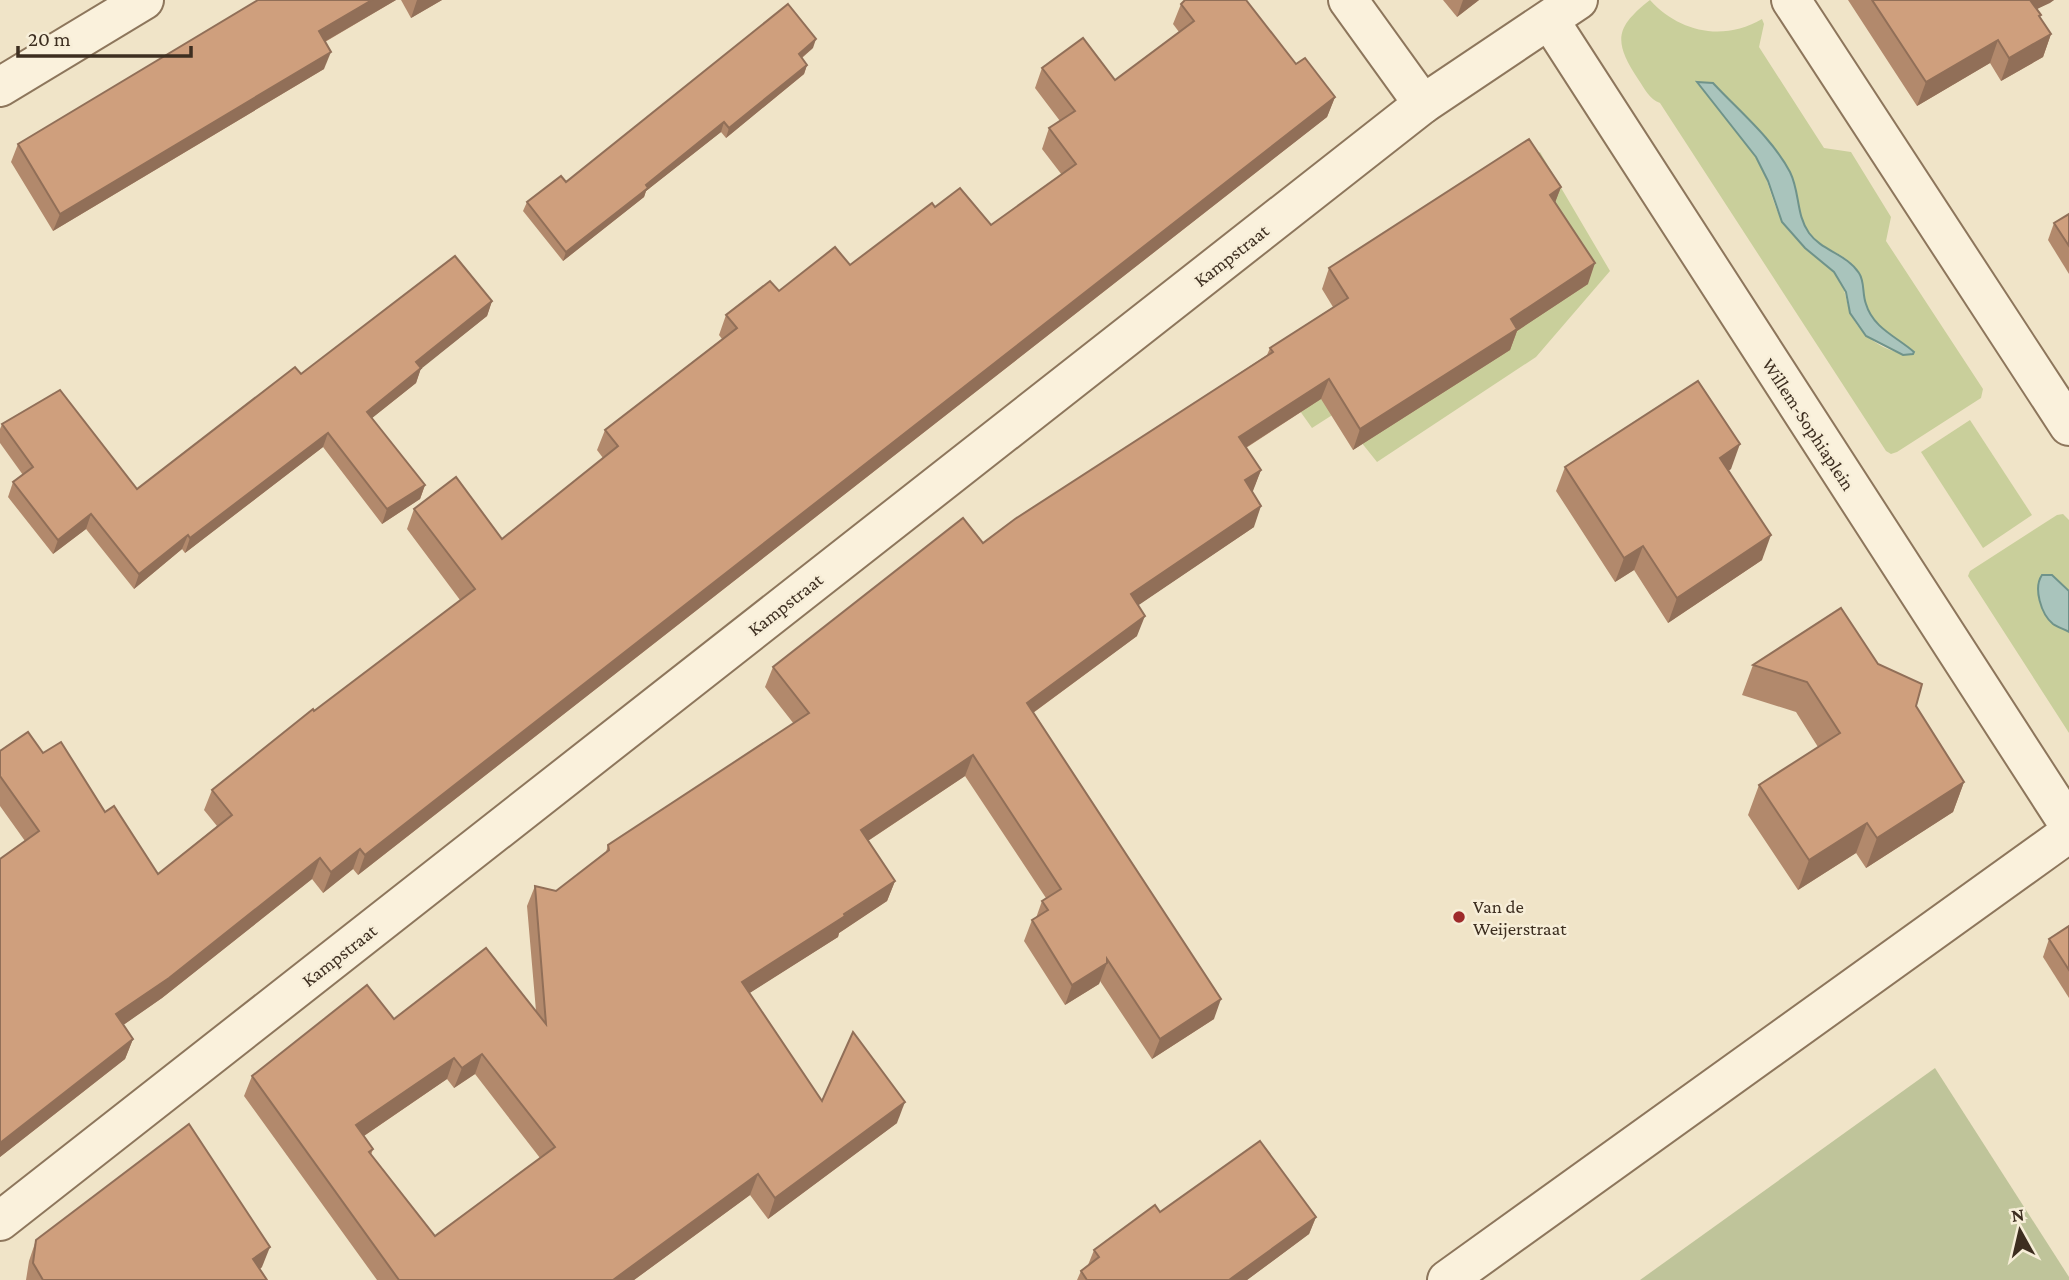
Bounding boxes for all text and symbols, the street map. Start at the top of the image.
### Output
scale bar [18,14,191,58]
text: 20 m [28,27,71,51]
street label: Kampstraat [1190,219,1273,291]
street label: Willem-Sophiaplein [1758,354,1859,494]
street label: Kampstraat [744,568,827,640]
place label: Van de Weijerstraat [1473,896,1567,940]
marker: Van de Weijerstraat [1451,909,1467,925]
street label: Kampstraat [298,919,381,991]
north arrow [1985,1196,2055,1266]
text: N [2010,1203,2026,1226]

